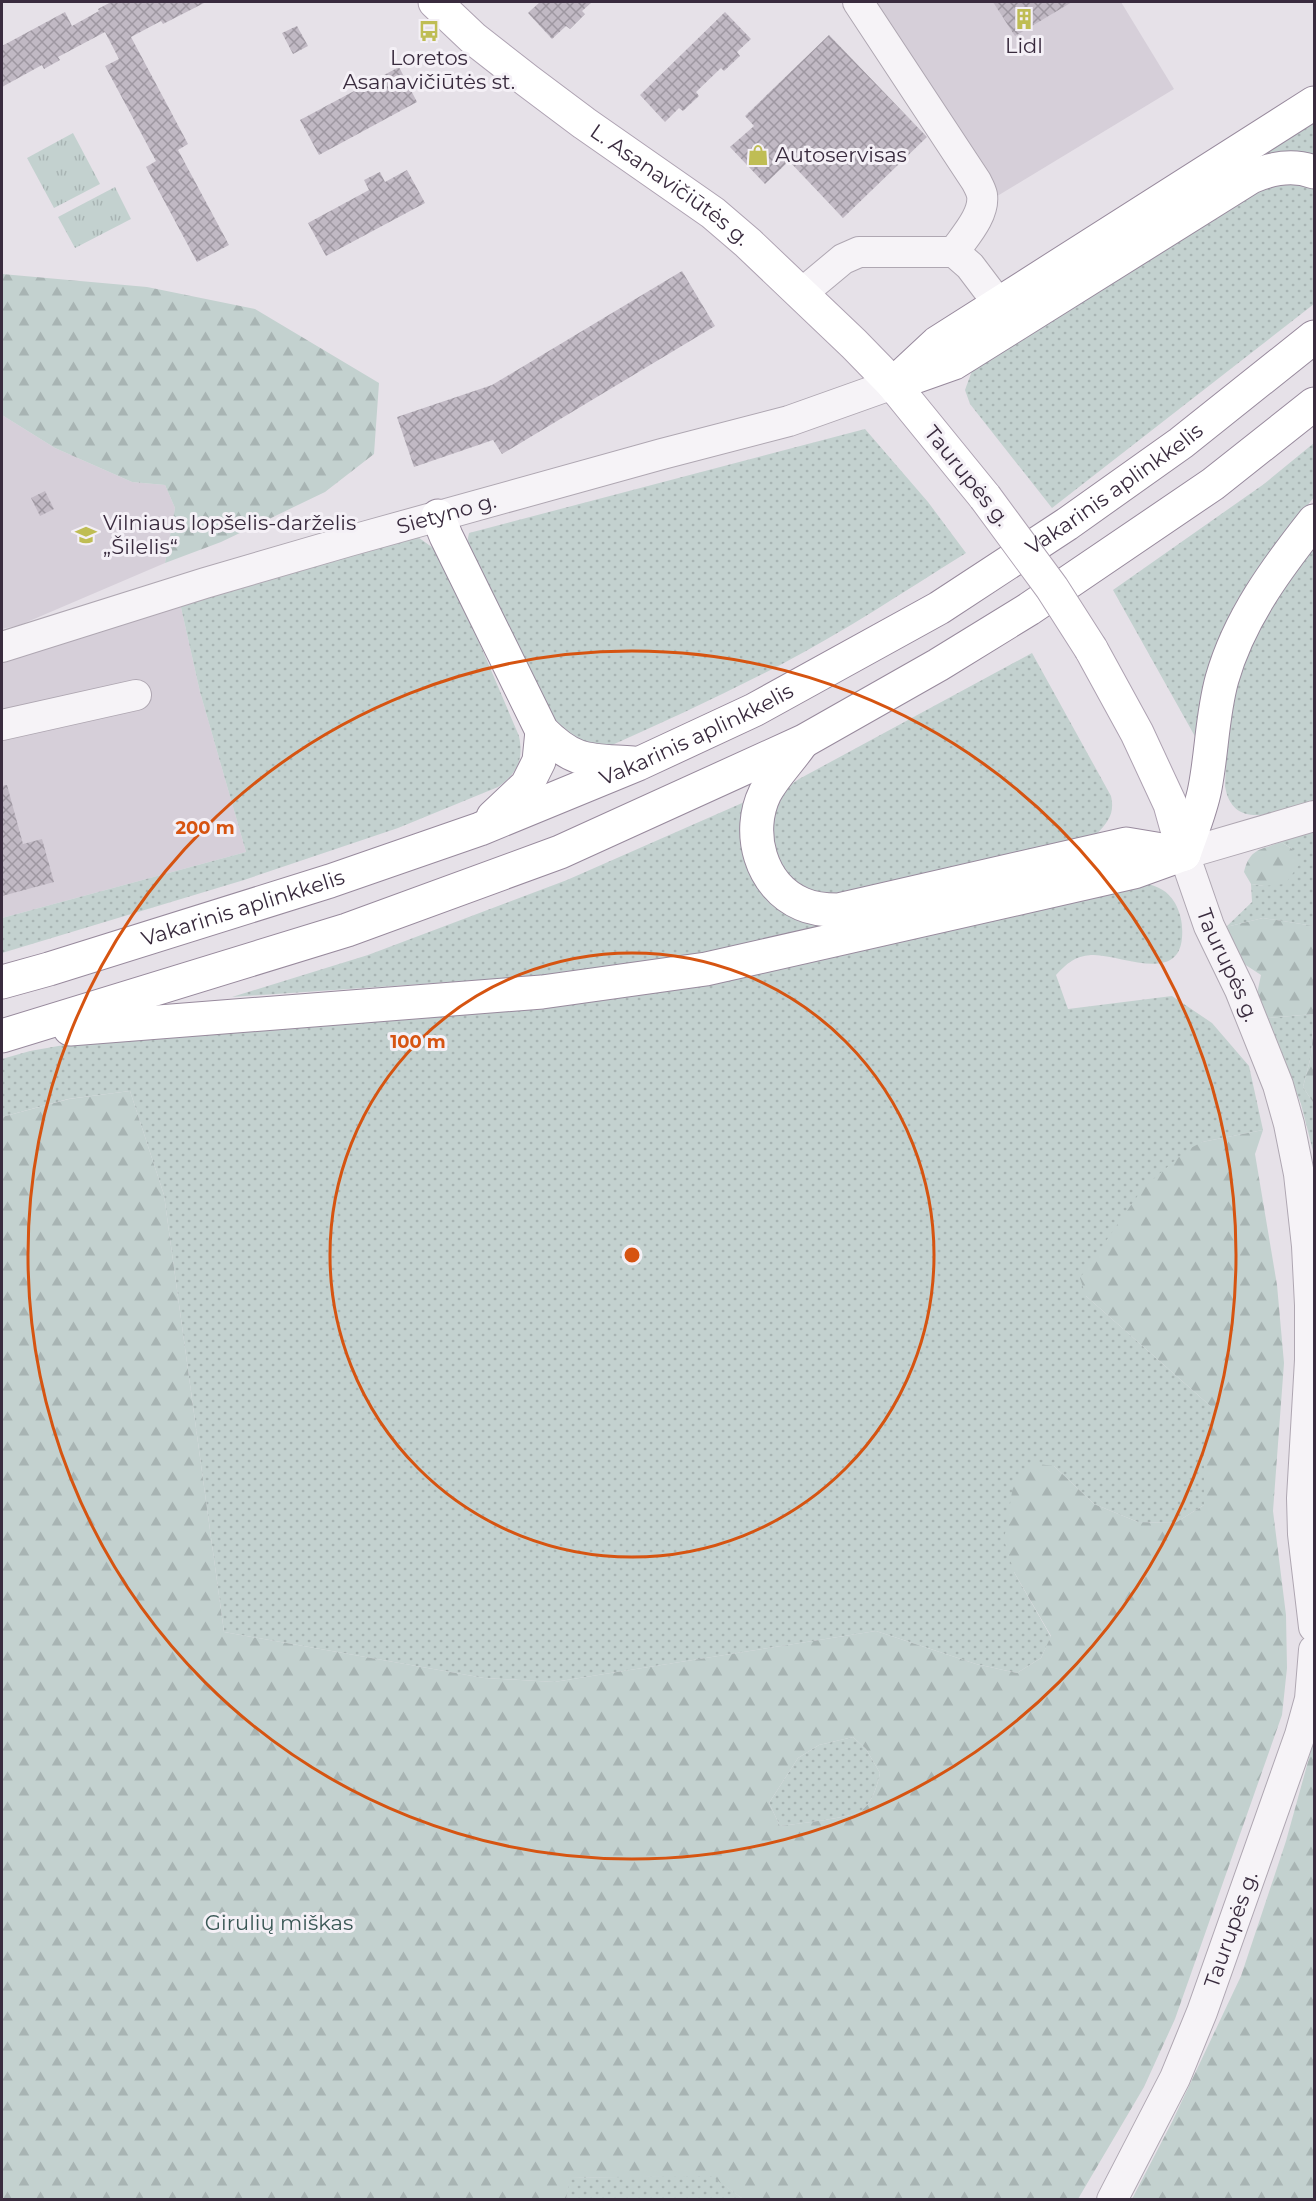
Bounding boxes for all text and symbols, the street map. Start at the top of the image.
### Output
building icon: Lidl [1012,7,1036,31]
bus stop icon: Loretos Asanavičiūtės st. [417,19,441,43]
place label: Lidl [1005,33,1043,58]
place label: Loretos Asanavičiūtės st. [343,45,515,94]
street label: L. Asanavičiūtės g. [586,118,755,251]
place label: Autoservisas [775,142,907,167]
shop icon: Autoservisas [746,143,770,167]
street label: Vakarinis aplinkkelis [1021,417,1208,560]
street label: Taurupės g. [919,420,1015,531]
street label: Sietyno g. [394,488,499,539]
place label: Vilniaus lopšelis-darželis „Šilelis“ [103,510,356,559]
school or university icon: Vilniaus lopšelis-darželis „Šilelis“ [74,523,98,547]
street label: Vakarinis aplinkkelis [596,678,797,790]
text: 200 m [175,817,235,839]
street label: Vakarinis aplinkkelis [138,864,348,951]
street label: Taurupės g. [1192,905,1264,1025]
text: 100 m [390,1031,446,1053]
centre of rings [622,1245,642,1265]
street label: Taurupės g. [1199,1868,1263,1991]
park label: Girulių miškas [205,1910,353,1935]

